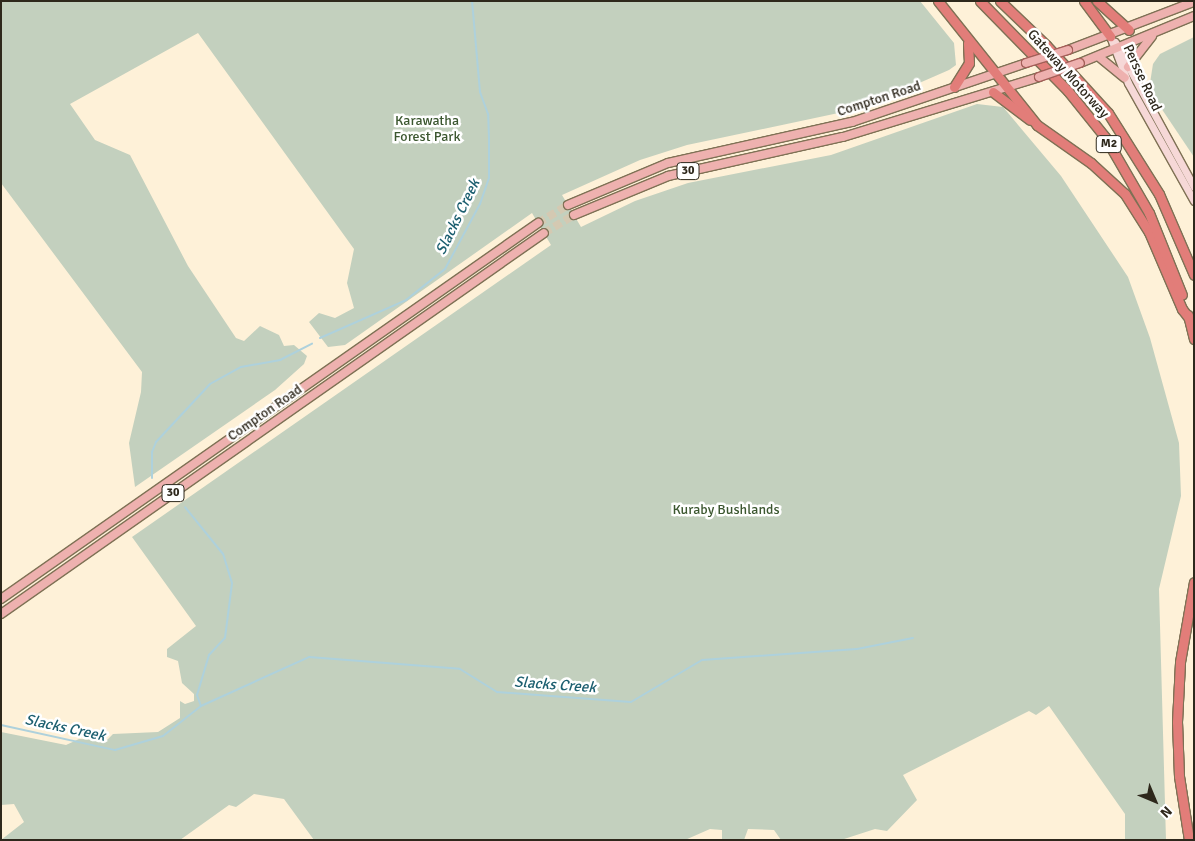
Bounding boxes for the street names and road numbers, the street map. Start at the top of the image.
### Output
street label: Gateway Motorway [1024,26,1112,122]
street label: Persse Road [1119,42,1165,114]
street label: Compton Road [835,78,923,120]
road number: M2 [1095,134,1123,154]
road number: 30 [676,162,700,180]
street label: Compton Road [225,381,305,445]
road number: 30 [160,483,186,502]

